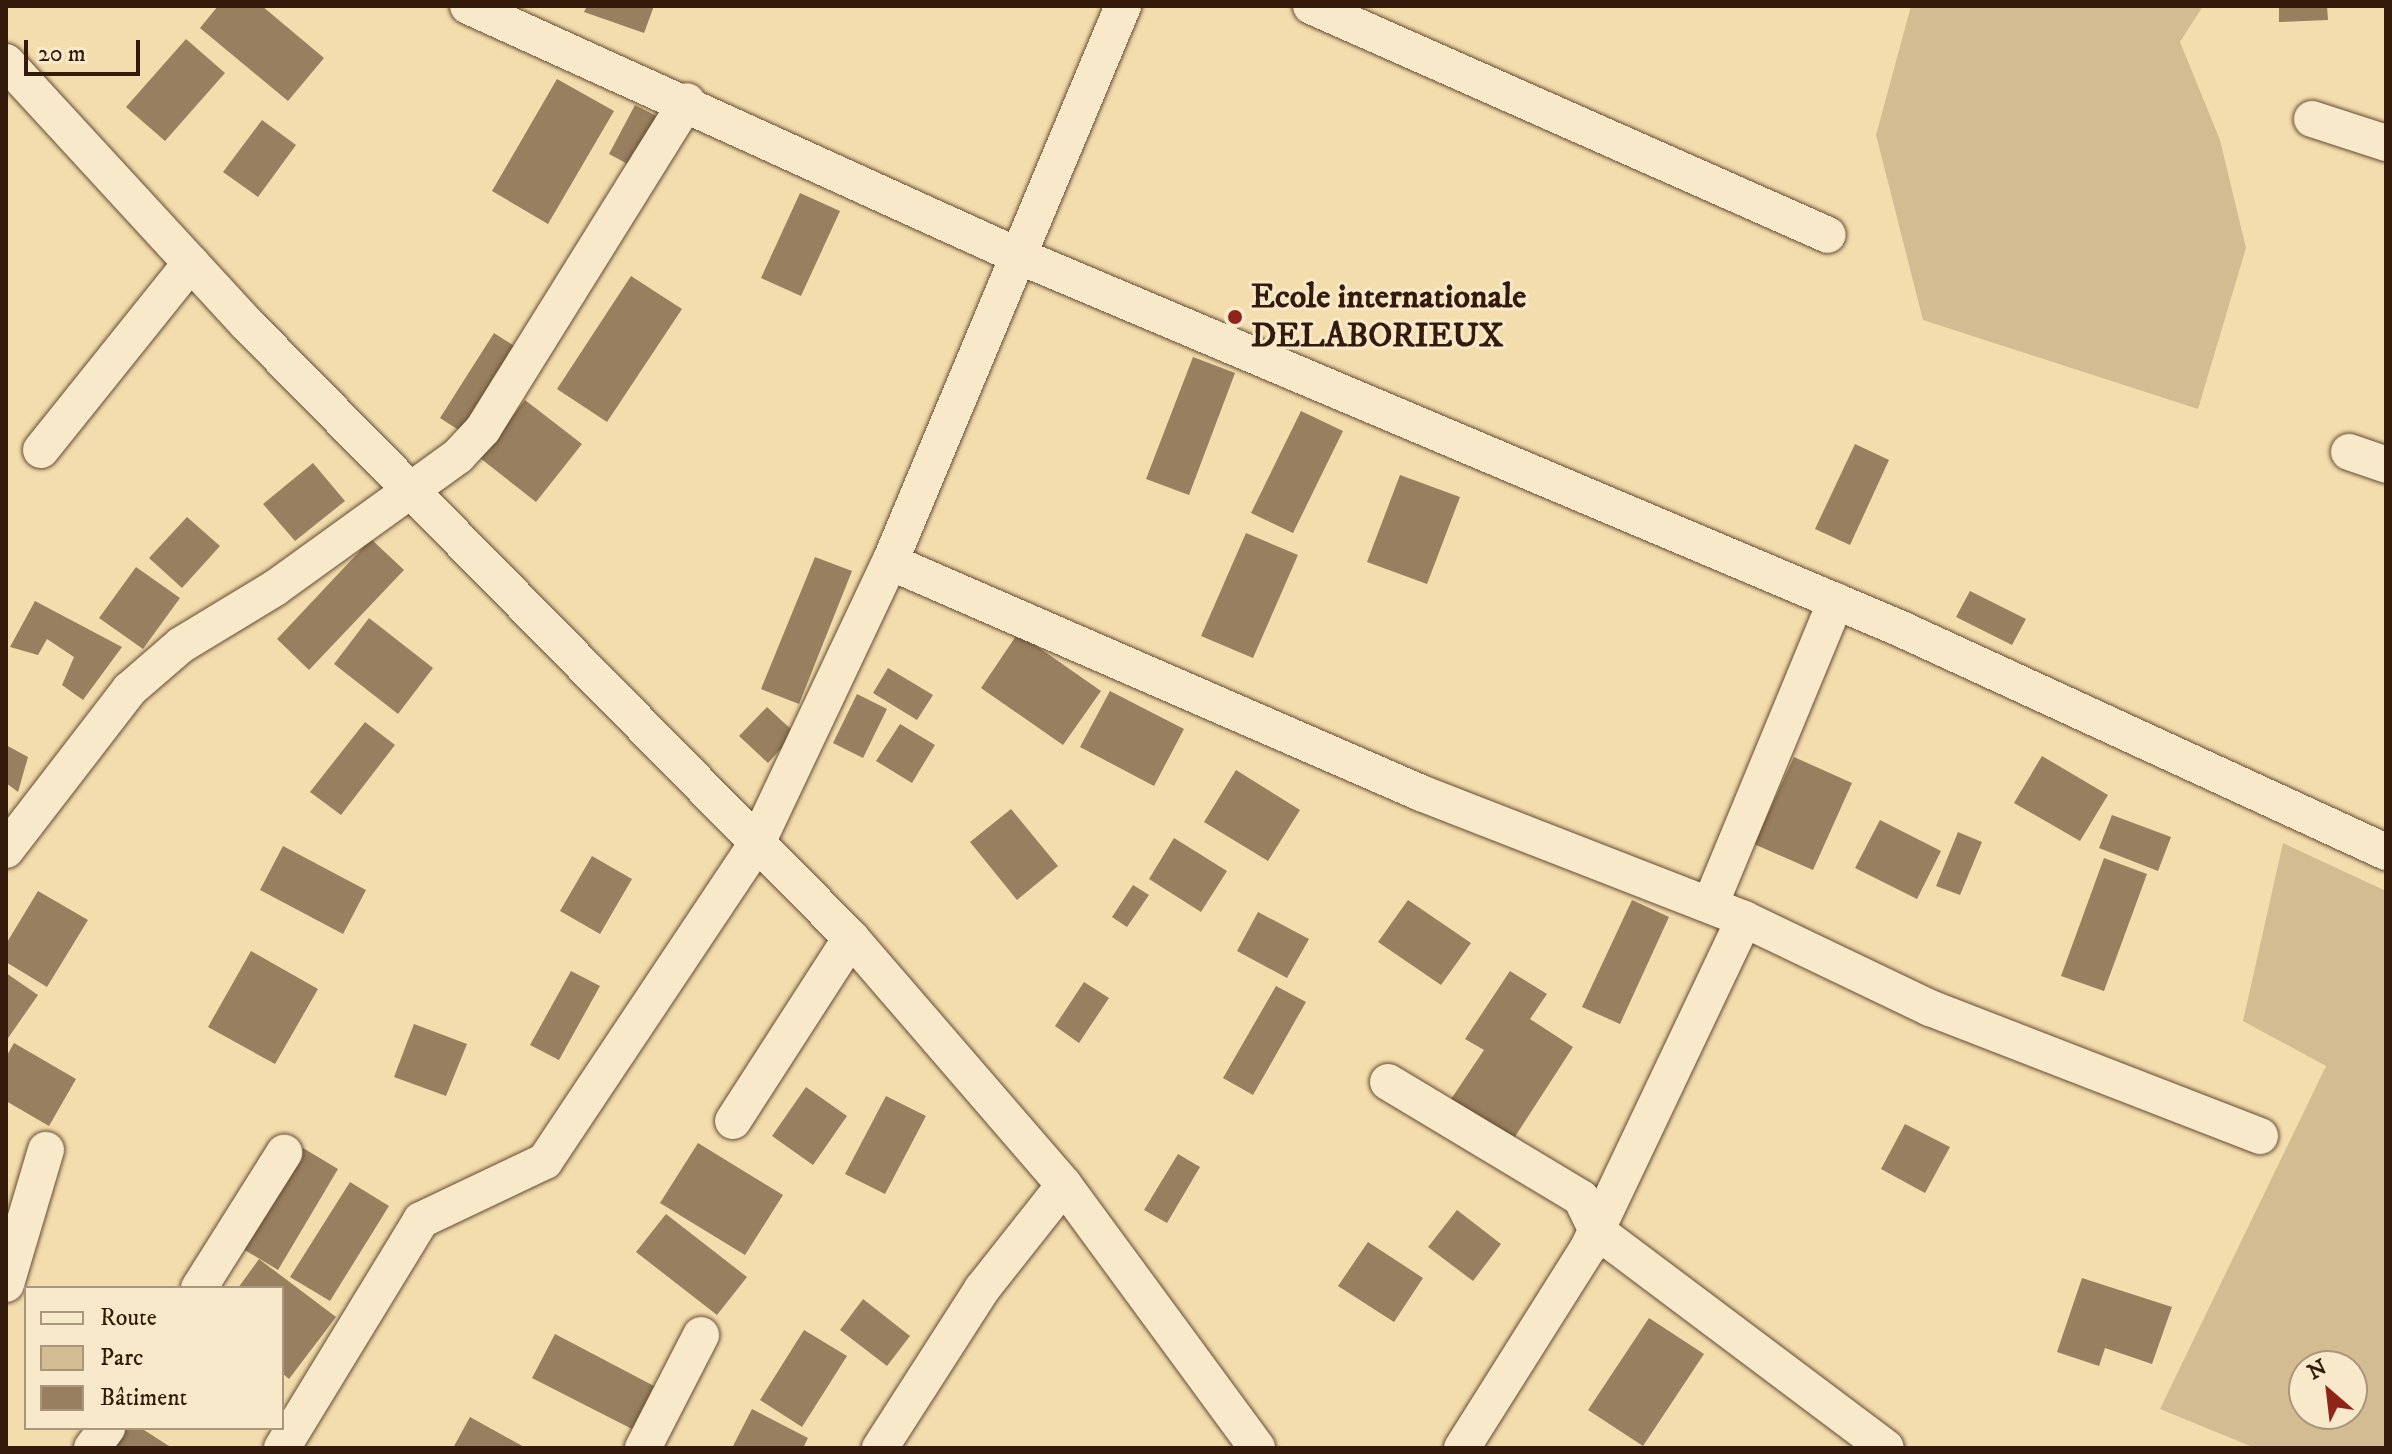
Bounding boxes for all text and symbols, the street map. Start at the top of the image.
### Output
scale bar [28,24,144,74]
text: 20 m [38,39,86,69]
place label: Ecole internationale DELABORIEUX [1251,277,1526,356]
marker: Ecole internationale DELABORIEUX [1226,308,1244,326]
legend [24,1286,284,1430]
text: Route [100,1303,157,1333]
text: Parc [100,1343,143,1373]
north arrow [2288,1350,2368,1430]
text: N [2303,1354,2332,1386]
text: Bâtiment [100,1383,187,1413]

